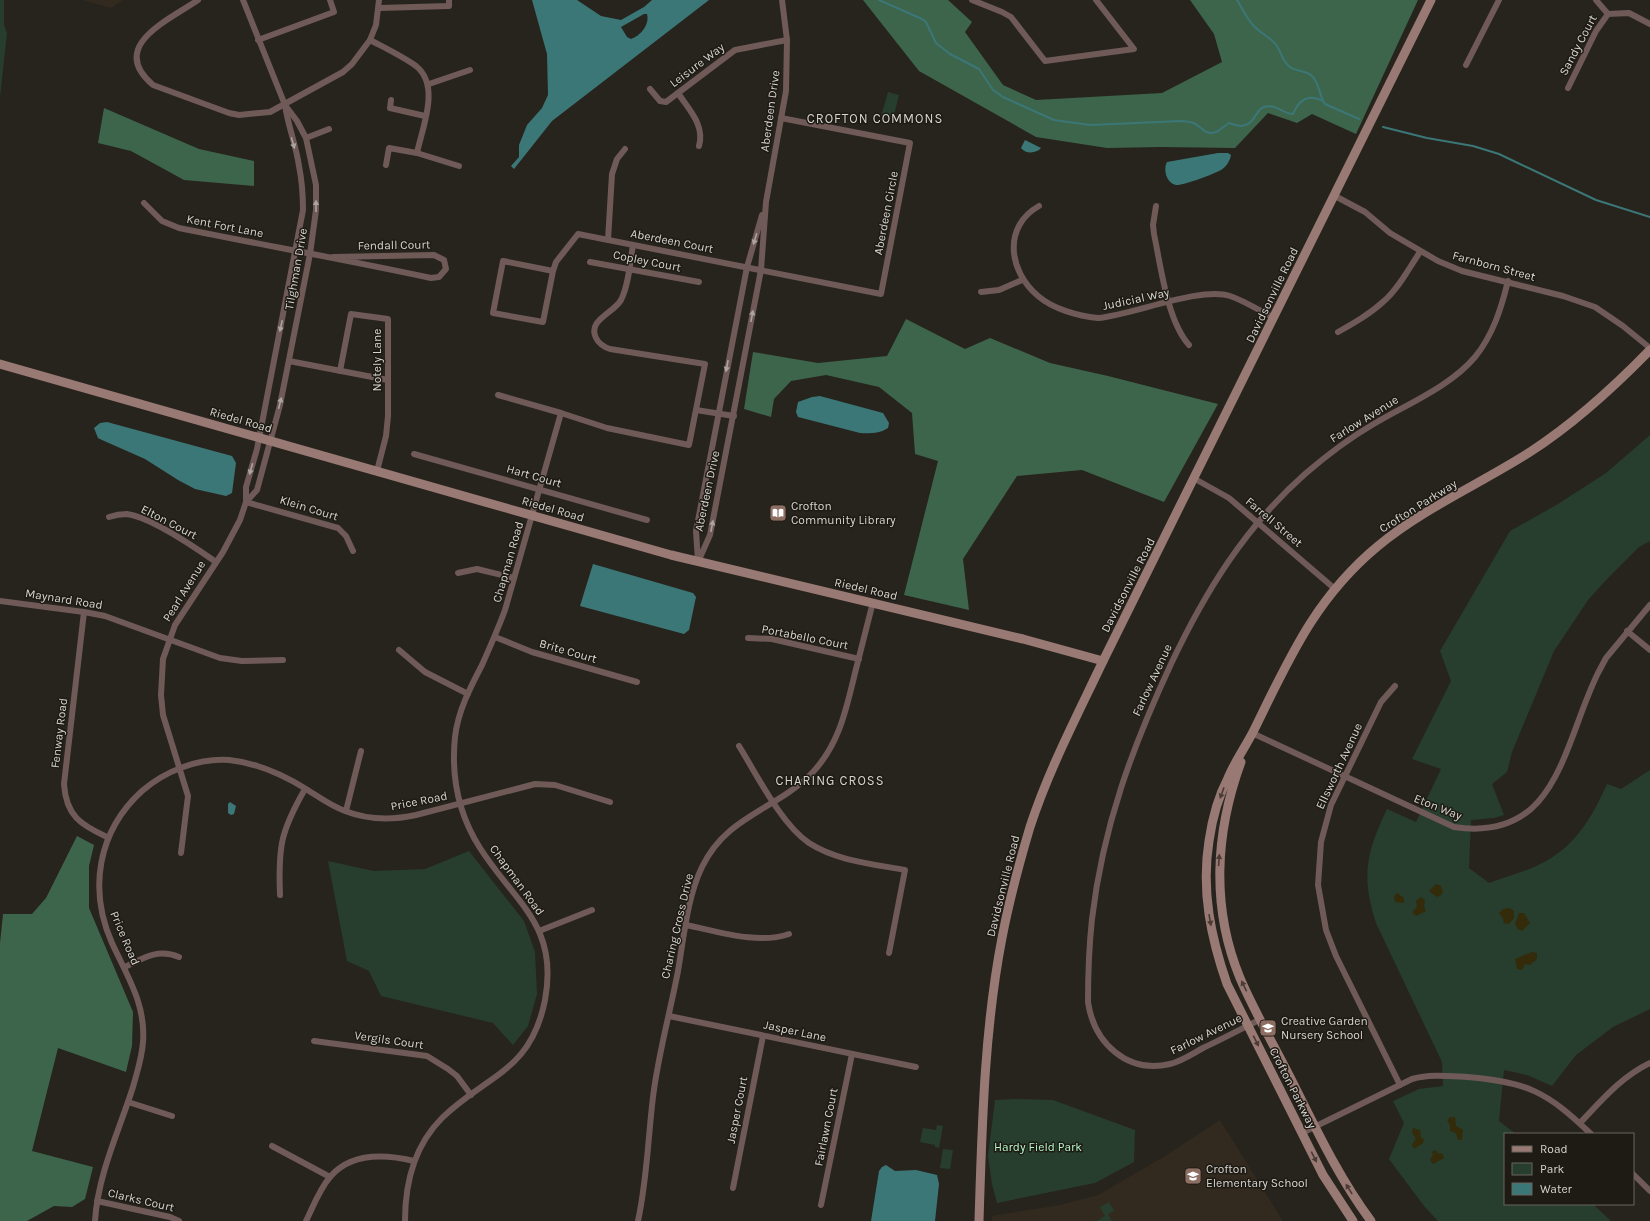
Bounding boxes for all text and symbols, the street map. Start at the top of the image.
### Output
street label: Sandy Court [1556,12,1600,78]
street label: Leisure Way [667,40,727,90]
street label: Aberdeen Drive [757,69,783,153]
district label: CROFTON COMMONS [807,111,943,126]
one-way arrow [290,137,296,149]
street label: Aberdeen Circle [871,170,901,256]
one-way arrow [313,199,319,212]
street label: Kent Fort Lane [185,212,265,240]
street label: Aberdeen Court [629,226,715,256]
street label: Tilghman Drive [282,227,310,311]
one-way arrow [752,234,758,246]
street label: Fendall Court [358,237,431,253]
street label: Davidsonville Road [1243,245,1301,345]
street label: Copley Court [612,248,683,275]
street label: Farnborn Street [1451,248,1537,284]
street label: Judicial Way [1101,285,1171,313]
one-way arrow [749,310,755,322]
one-way arrow [277,319,283,332]
street label: Notely Lane [370,329,384,391]
one-way arrow [723,360,729,372]
street label: Farlow Avenue [1327,392,1401,446]
one-way arrow [277,397,283,409]
street label: Riedel Road [208,404,274,436]
street label: Aberdeen Drive [692,449,722,533]
street label: Hart Court [505,462,563,491]
one-way arrow [248,464,254,476]
street label: Crofton Parkway [1377,476,1460,535]
street label: Klein Court [278,492,340,524]
street label: Riedel Road [520,493,586,525]
street label: Farrell Street [1243,494,1306,550]
place label: Crofton Community Library [791,499,896,527]
street label: Elton Court [139,502,200,542]
library icon: Crofton Community Library [768,503,788,523]
street label: Chapman Road [490,520,526,604]
one-way arrow [709,520,715,532]
street label: Davidsonville Road [1098,535,1158,635]
street label: Pearl Avenue [160,558,208,624]
street label: Riedel Road [833,575,899,603]
street label: Maynard Road [24,586,104,612]
street label: Portabello Court [760,622,850,652]
street label: Brite Court [538,636,599,666]
street label: Farlow Avenue [1129,642,1175,718]
street label: Fenway Road [48,697,70,769]
street label: Ellsworth Avenue [1313,721,1365,811]
district label: CHARING CROSS [775,773,885,788]
one-way arrow [1219,787,1225,799]
street label: Price Road [389,789,449,813]
street label: Eton Way [1412,791,1464,823]
street label: Davidsonville Road [984,834,1022,938]
street label: Chapman Road [487,842,547,918]
one-way arrow [1216,854,1223,866]
street label: Charing Cross Drive [658,872,696,980]
street label: Price Road [107,909,143,967]
one-way arrow [1207,914,1213,926]
one-way arrow [1241,981,1247,992]
street label: Farlow Avenue [1168,1011,1244,1057]
place label: Creative Garden Nursery School [1281,1014,1368,1042]
street label: Jasper Lane [762,1018,828,1044]
school or university icon: Creative Garden Nursery School [1258,1018,1278,1038]
street label: Vergils Court [354,1028,425,1052]
one-way arrow [1252,1035,1259,1047]
street label: Crofton Parkway [1267,1045,1320,1131]
street label: Jasper Court [724,1075,750,1145]
street label: Fairlawn Court [812,1086,841,1167]
legend [1504,1133,1634,1205]
park label: Hardy Field Park [994,1140,1082,1154]
text: Road [1540,1142,1568,1156]
one-way arrow [1311,1151,1318,1163]
place label: Crofton Elementary School [1206,1162,1308,1190]
text: Park [1540,1162,1565,1176]
school or university icon: Crofton Elementary School [1183,1166,1203,1186]
text: Water [1540,1182,1573,1196]
one-way arrow [1345,1183,1352,1195]
street label: Clarks Court [106,1186,176,1215]

